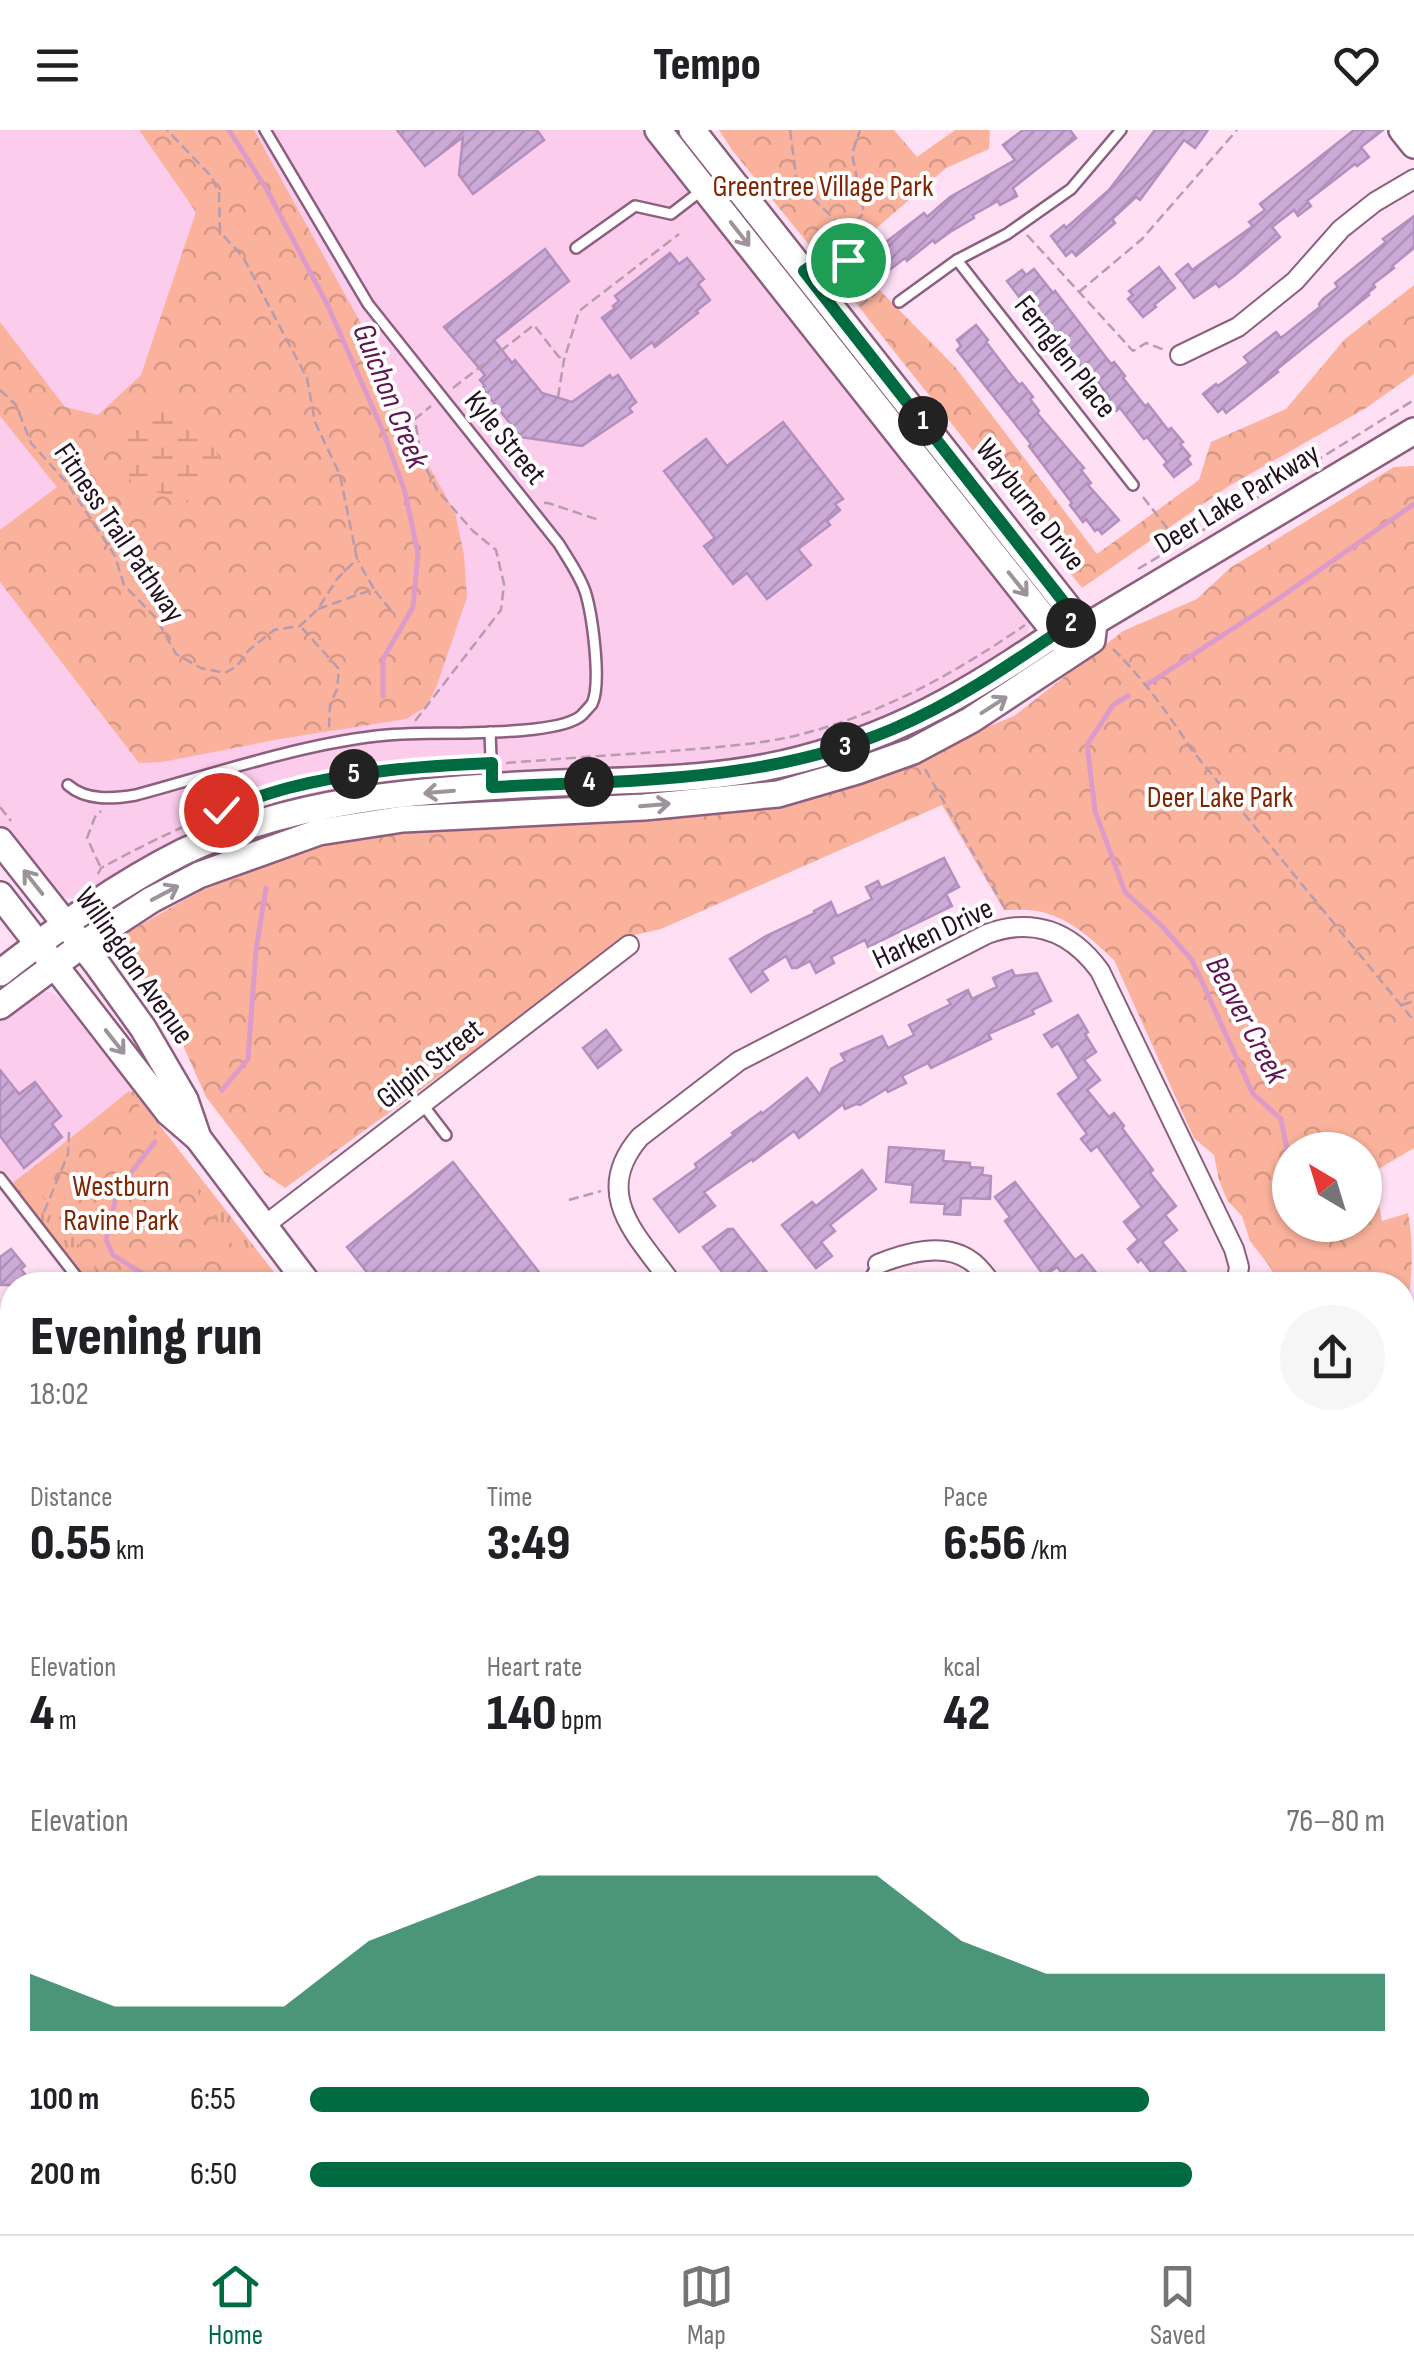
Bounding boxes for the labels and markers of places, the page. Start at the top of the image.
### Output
pin [806,218,891,303]
pin: 1 [898,396,948,446]
pin: 2 [1046,598,1096,648]
pin: 3 [820,722,870,772]
pin: 5 [329,749,379,799]
pin: 4 [564,757,614,807]
pin [179,768,264,853]

